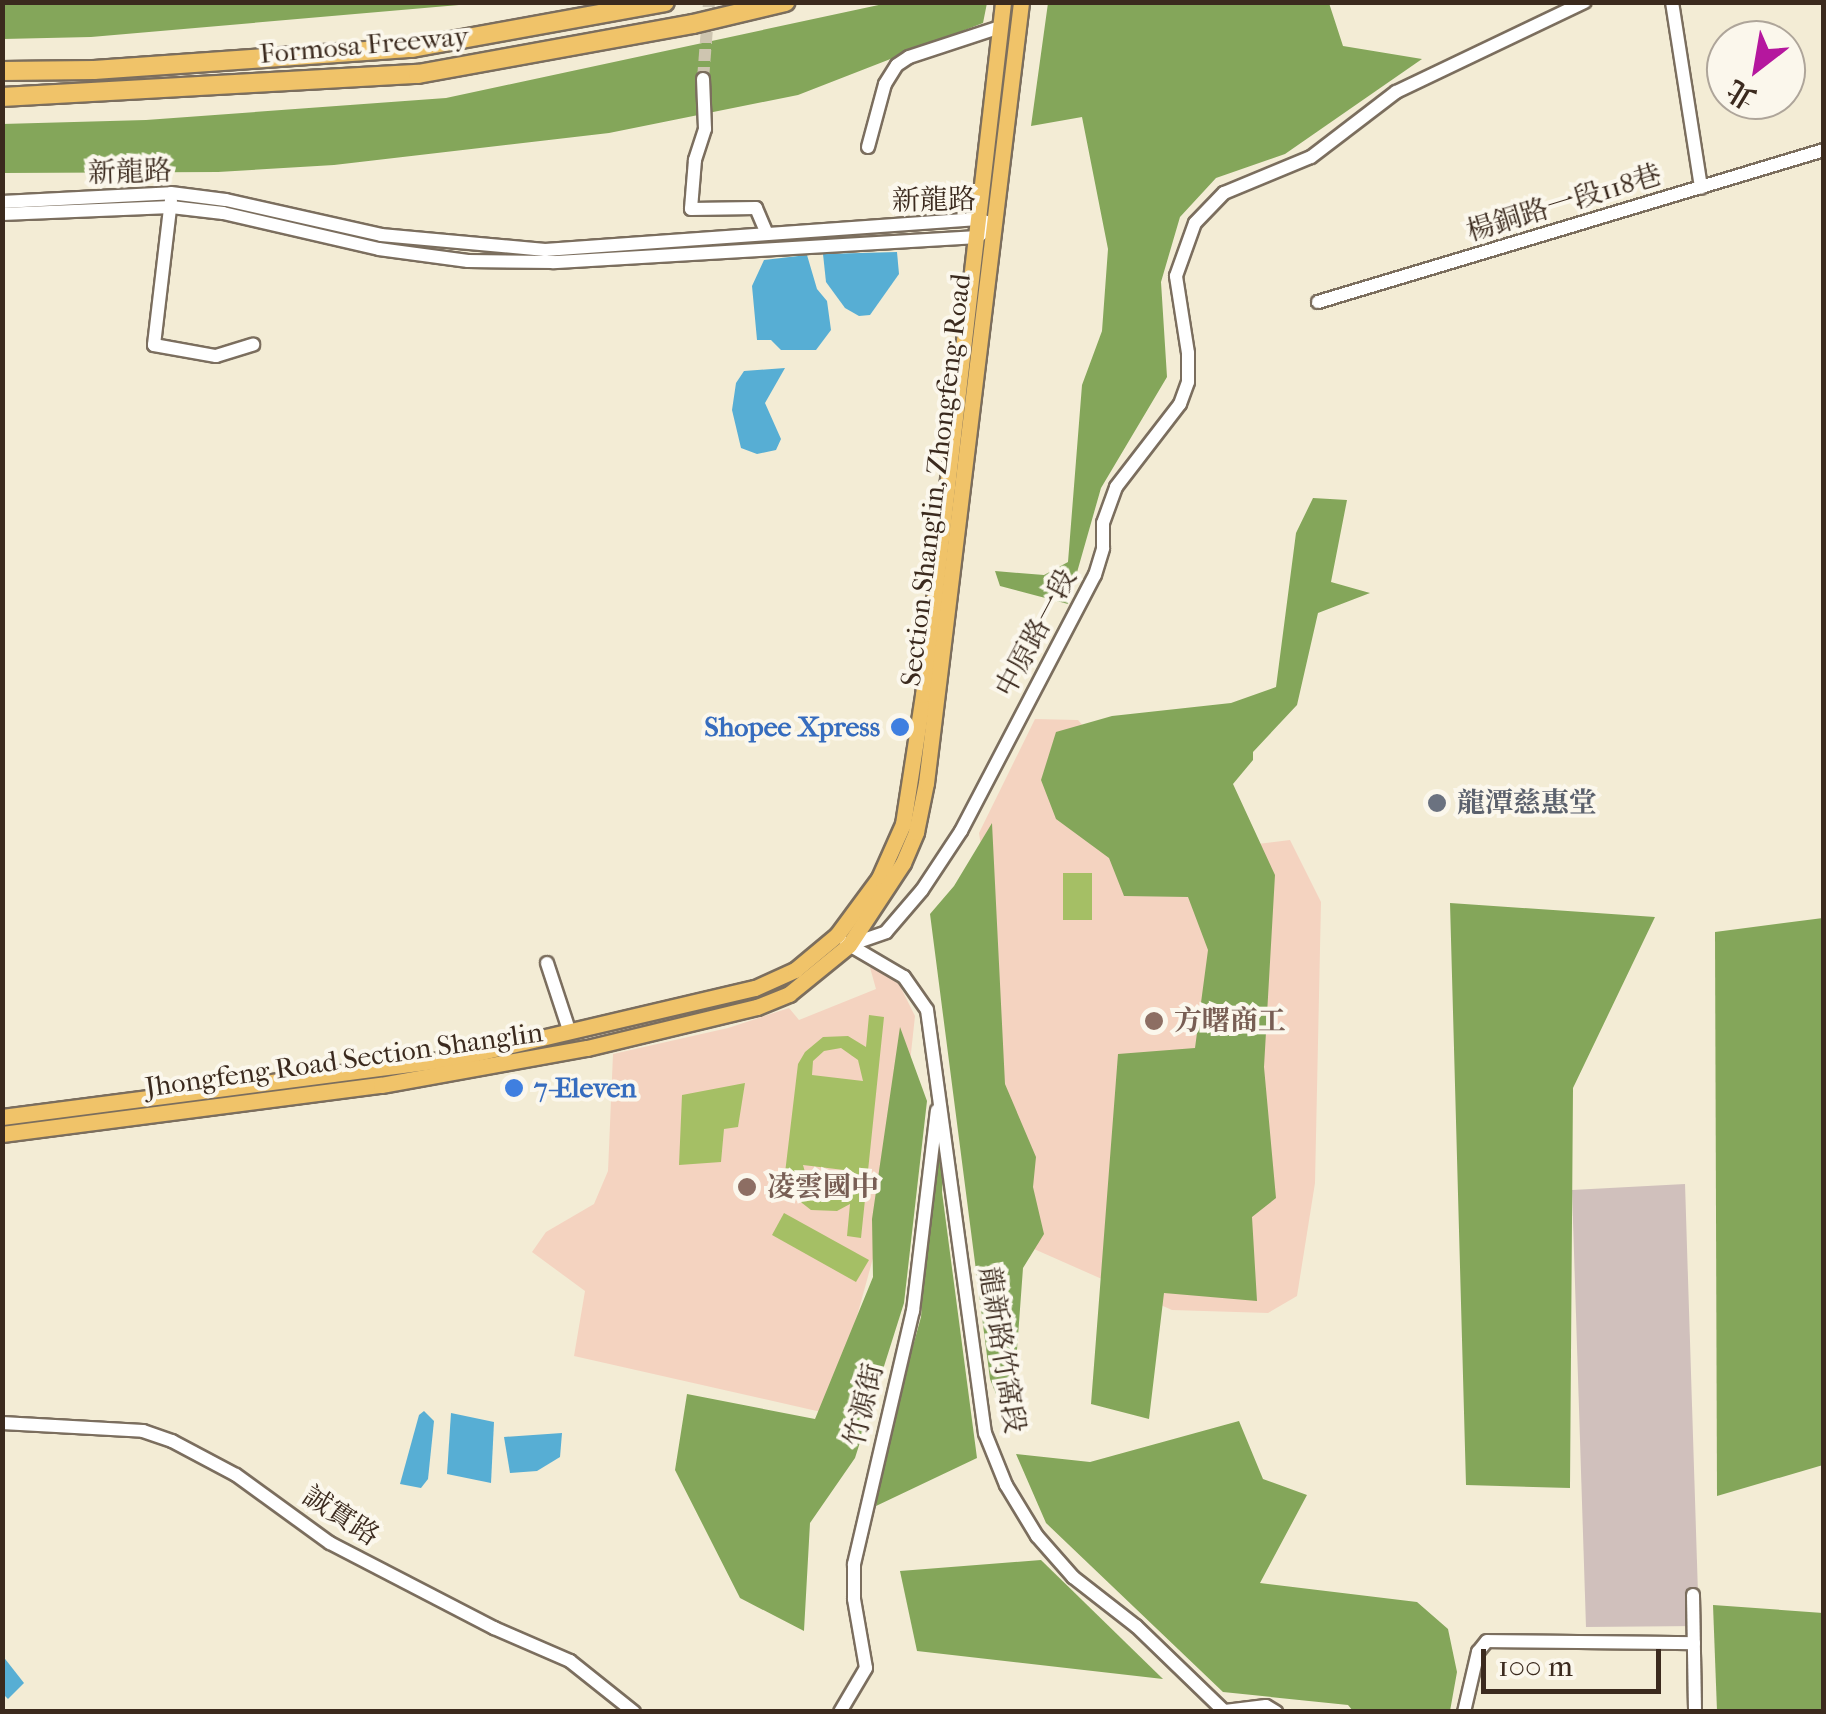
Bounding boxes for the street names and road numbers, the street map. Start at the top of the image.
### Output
street label: Formosa Freeway [258,19,470,71]
street label: 新龍路 [87,154,173,190]
street label: 楊銅路一段118巷 [1462,157,1666,249]
street label: 新龍路 [892,182,976,218]
street label: Section Shanglin, Zhongfeng Road [894,272,978,688]
street label: 中原路一段 [988,563,1084,703]
street label: Jhongfeng Road Section Shanglin [143,1015,545,1105]
street label: 龍新路竹窩段 [972,1264,1032,1436]
street label: 竹源街 [838,1360,890,1450]
street label: 誠實路 [297,1479,385,1553]

